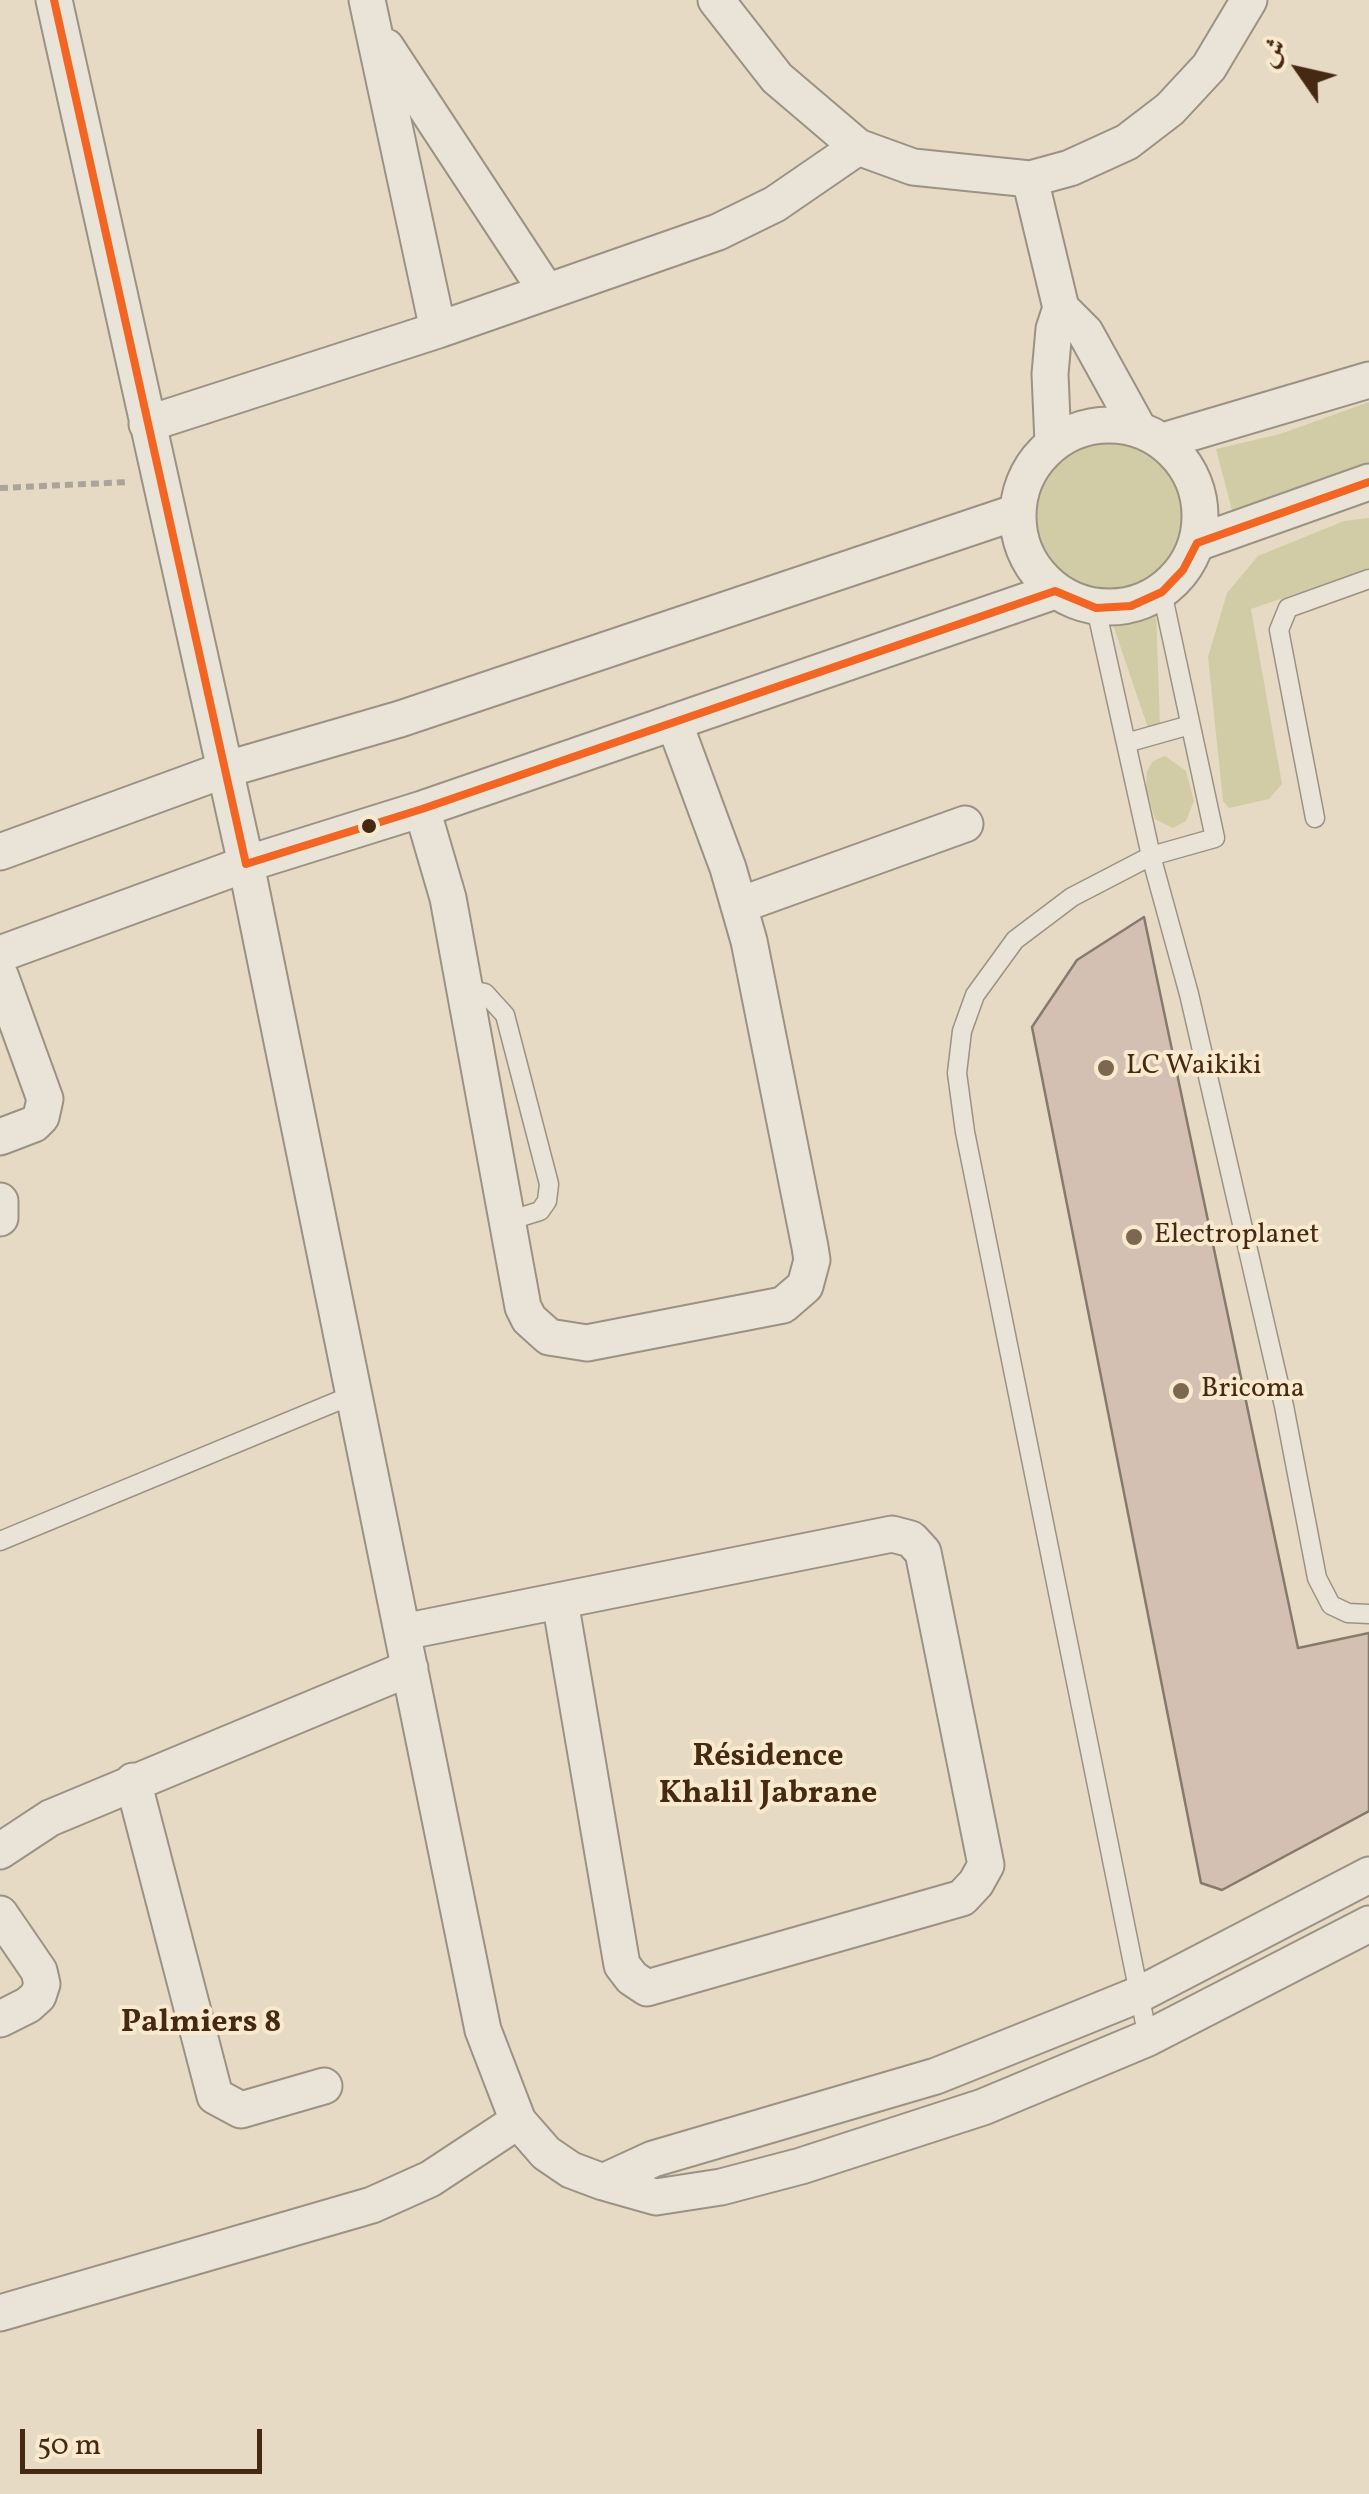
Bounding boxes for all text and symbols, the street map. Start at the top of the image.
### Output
north arrow [1249,20,1349,120]
text: ش [1250,31,1298,75]
unlabelled marker [359,816,379,836]
place label: LC Waikiki [1126,1051,1261,1085]
marker: LC Waikiki [1095,1057,1117,1079]
place label: Electroplanet [1154,1220,1319,1254]
marker: Electroplanet [1123,1226,1145,1248]
place label: Bricoma [1201,1374,1305,1408]
marker: Bricoma [1170,1380,1192,1402]
district label: Résidence Khalil Jabrane [659,1740,877,1815]
district label: Palmiers 8 [121,2006,281,2044]
scale bar [25,2409,268,2471]
text: 50 m [37,2425,101,2467]

